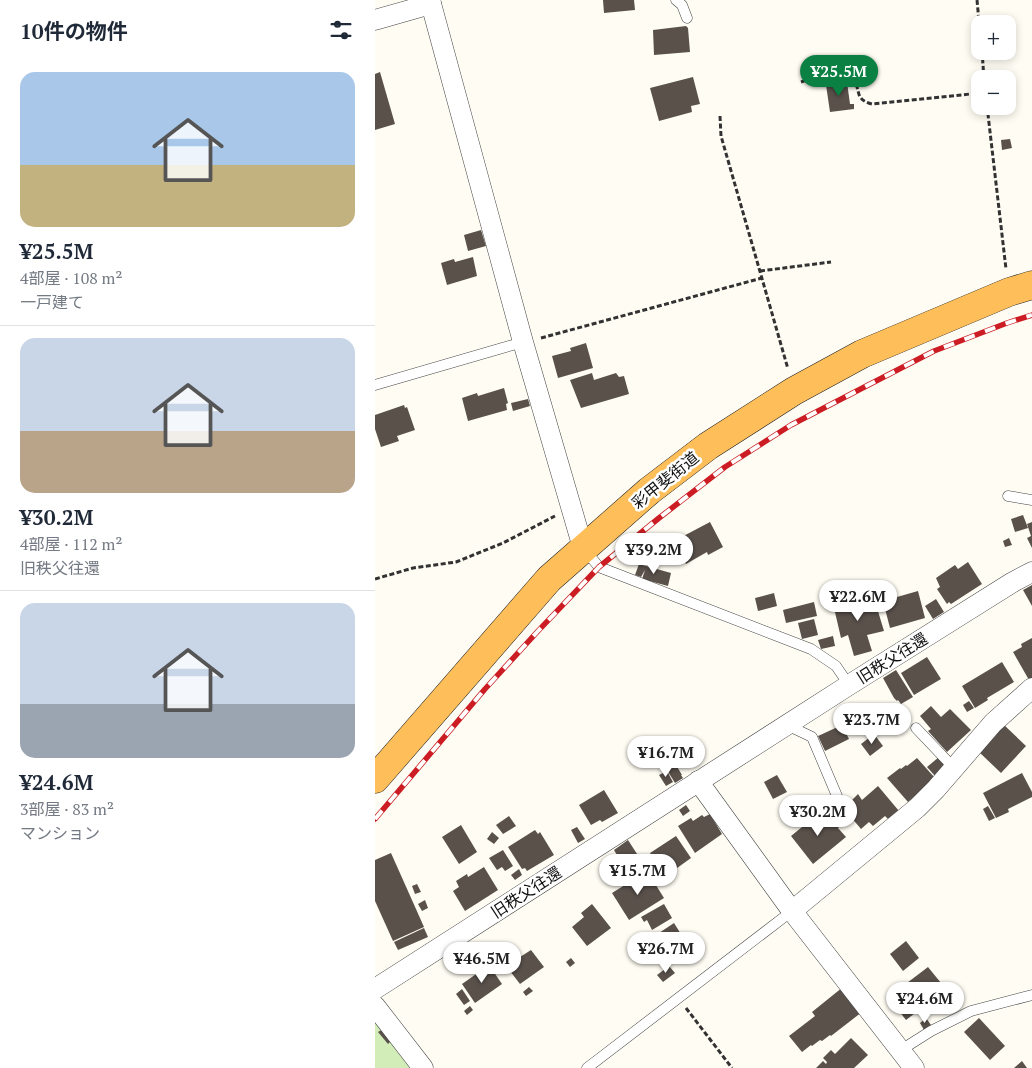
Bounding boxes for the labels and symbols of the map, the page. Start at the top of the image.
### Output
pin: ¥25.5M [798,54,880,97]
street label: 彩甲斐街道 [627,446,703,514]
pin: ¥39.2M [613,532,695,575]
pin: ¥22.6M [817,580,899,622]
street label: 旧秩父往還 [852,627,932,689]
pin: ¥23.7M [831,702,913,745]
pin: ¥16.7M [625,736,707,778]
pin: ¥30.2M [777,794,859,837]
pin: ¥15.7M [597,854,679,896]
street label: 旧秩父往還 [486,861,566,923]
pin: ¥26.7M [625,932,707,974]
pin: ¥46.5M [441,942,523,984]
pin: ¥24.6M [884,982,966,1024]

